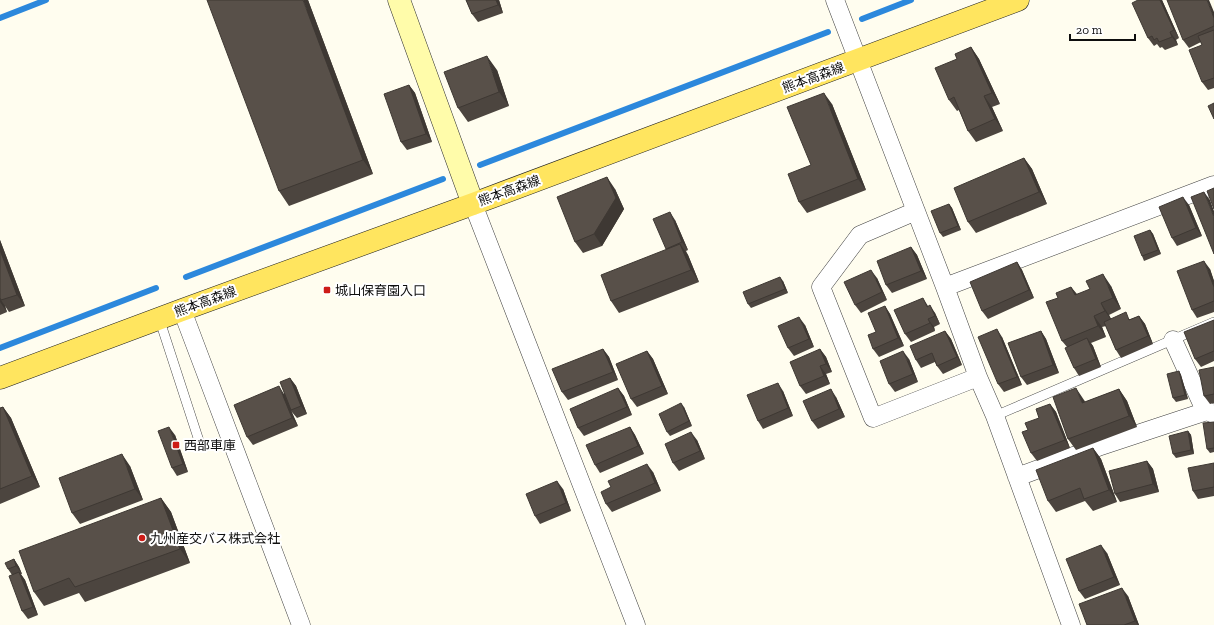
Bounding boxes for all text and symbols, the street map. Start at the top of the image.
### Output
scale bar [1070,16,1135,42]
text: 20 m [1076,23,1103,37]
street label: 熊本高森線 [780,59,846,96]
street label: 熊本高森線 [476,172,542,209]
street label: 熊本高森線 [172,283,238,320]
place label: 城山保育園入口 [335,283,426,298]
marker: 城山保育園入口 [322,285,332,295]
place label: 西部車庫 [184,438,236,453]
marker: 西部車庫 [171,440,181,450]
place label: 九州産交バス株式会社 [150,531,280,546]
marker: 九州産交バス株式会社 [137,533,147,543]

